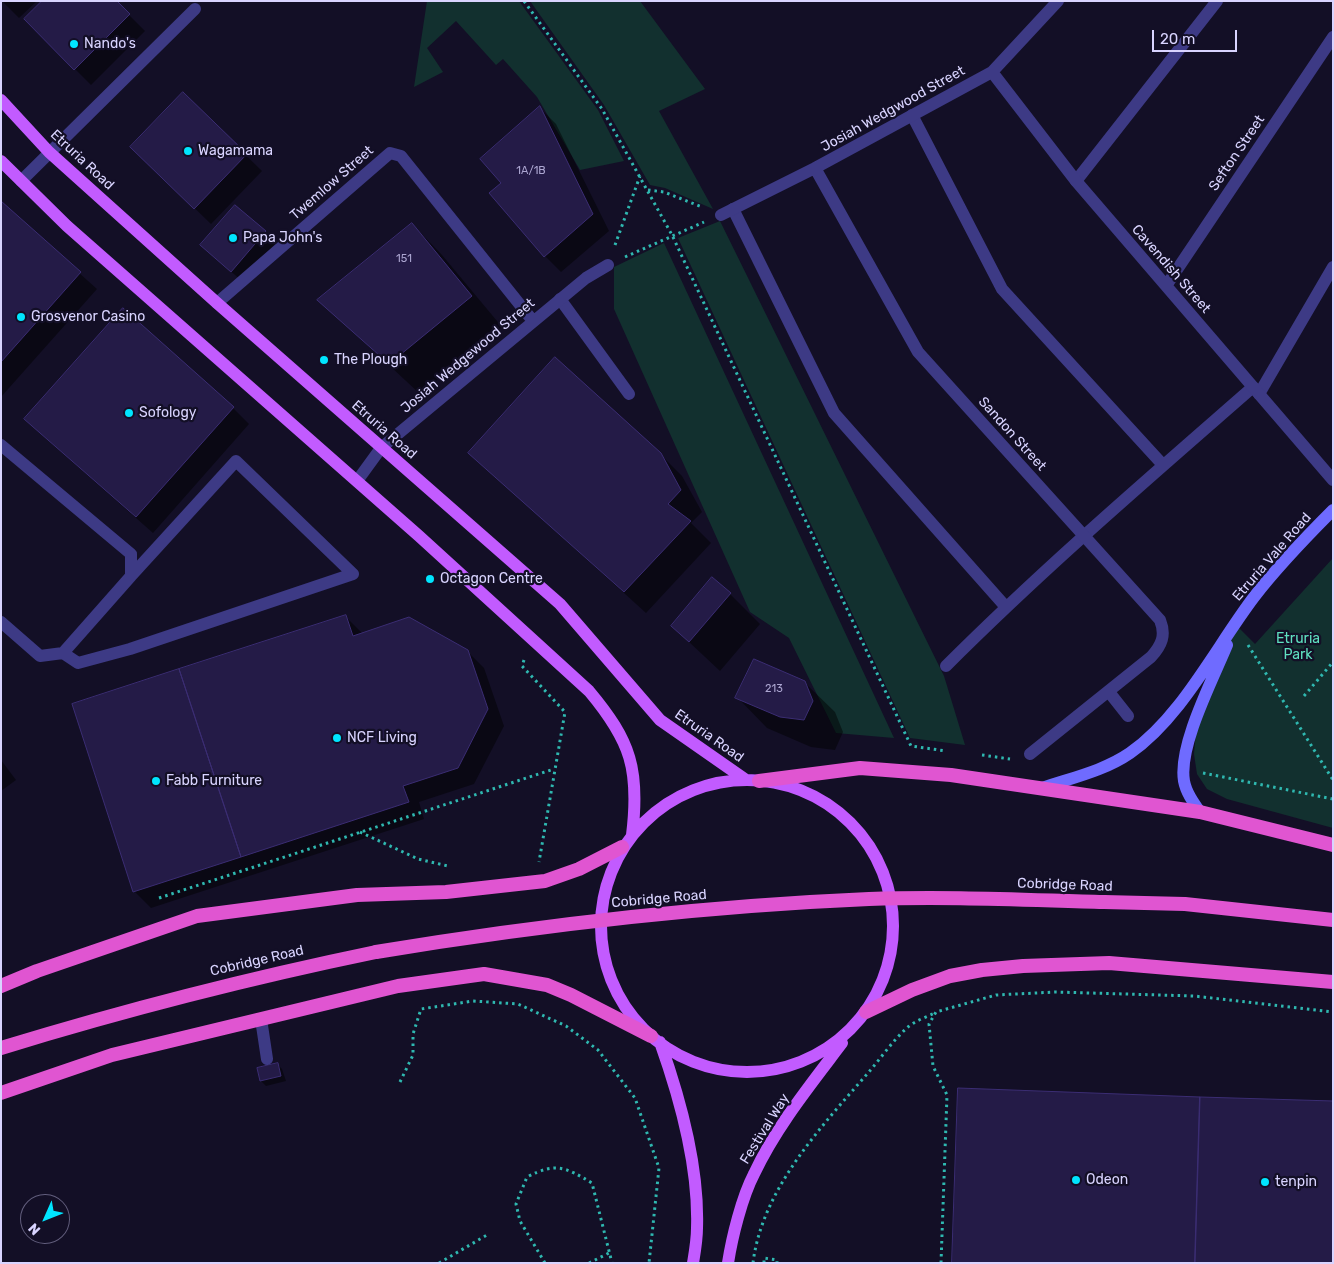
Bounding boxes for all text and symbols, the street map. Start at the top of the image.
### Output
scale bar [1154,20,1239,52]
text: 20 m [1160,30,1195,48]
place label: Nando's [84,36,136,52]
marker: Nando's [68,38,80,50]
street label: Josiah Wedgwood Street [818,62,968,156]
street label: Sefton Street [1205,112,1269,194]
street label: Etruria Road [47,126,117,194]
street label: Twemlow Street [287,142,377,224]
place label: Wagamama [198,143,273,159]
marker: Wagamama [182,145,194,157]
house number: 1A/1B [516,164,546,178]
street label: Cavendish Street [1128,221,1214,317]
place label: Papa John's [243,230,322,246]
marker: Papa John's [227,232,239,244]
house number: 151 [396,252,412,266]
street label: Josiah Wedgewood Street [398,295,538,417]
place label: Grosvenor Casino [31,309,145,325]
marker: Grosvenor Casino [15,311,27,323]
place label: The Plough [334,352,407,368]
marker: The Plough [318,354,330,366]
street label: Sandon Street [974,394,1050,474]
street label: Etruria Road [348,397,420,463]
place label: Sofology [139,405,196,421]
marker: Sofology [123,407,135,419]
street label: Etruria Vale Road [1229,509,1315,605]
place label: Octagon Centre [440,571,543,587]
marker: Octagon Centre [424,573,436,585]
park label: Etruria Park [1276,631,1320,664]
house number: 213 [765,682,783,696]
street label: Etruria Road [671,706,747,766]
place label: NCF Living [347,730,417,746]
marker: NCF Living [331,732,343,744]
place label: Fabb Furniture [166,773,262,789]
marker: Fabb Furniture [150,775,162,787]
street label: Cobridge Road [1017,875,1113,895]
street label: Cobridge Road [611,886,707,912]
street label: Cobridge Road [209,942,305,980]
street label: Festival Way [737,1091,793,1167]
place label: Odeon [1086,1172,1128,1188]
marker: Odeon [1070,1174,1082,1186]
place label: tenpin [1275,1174,1317,1190]
marker: tenpin [1259,1176,1271,1188]
north arrow [20,1194,70,1244]
text: N [25,1220,44,1239]

